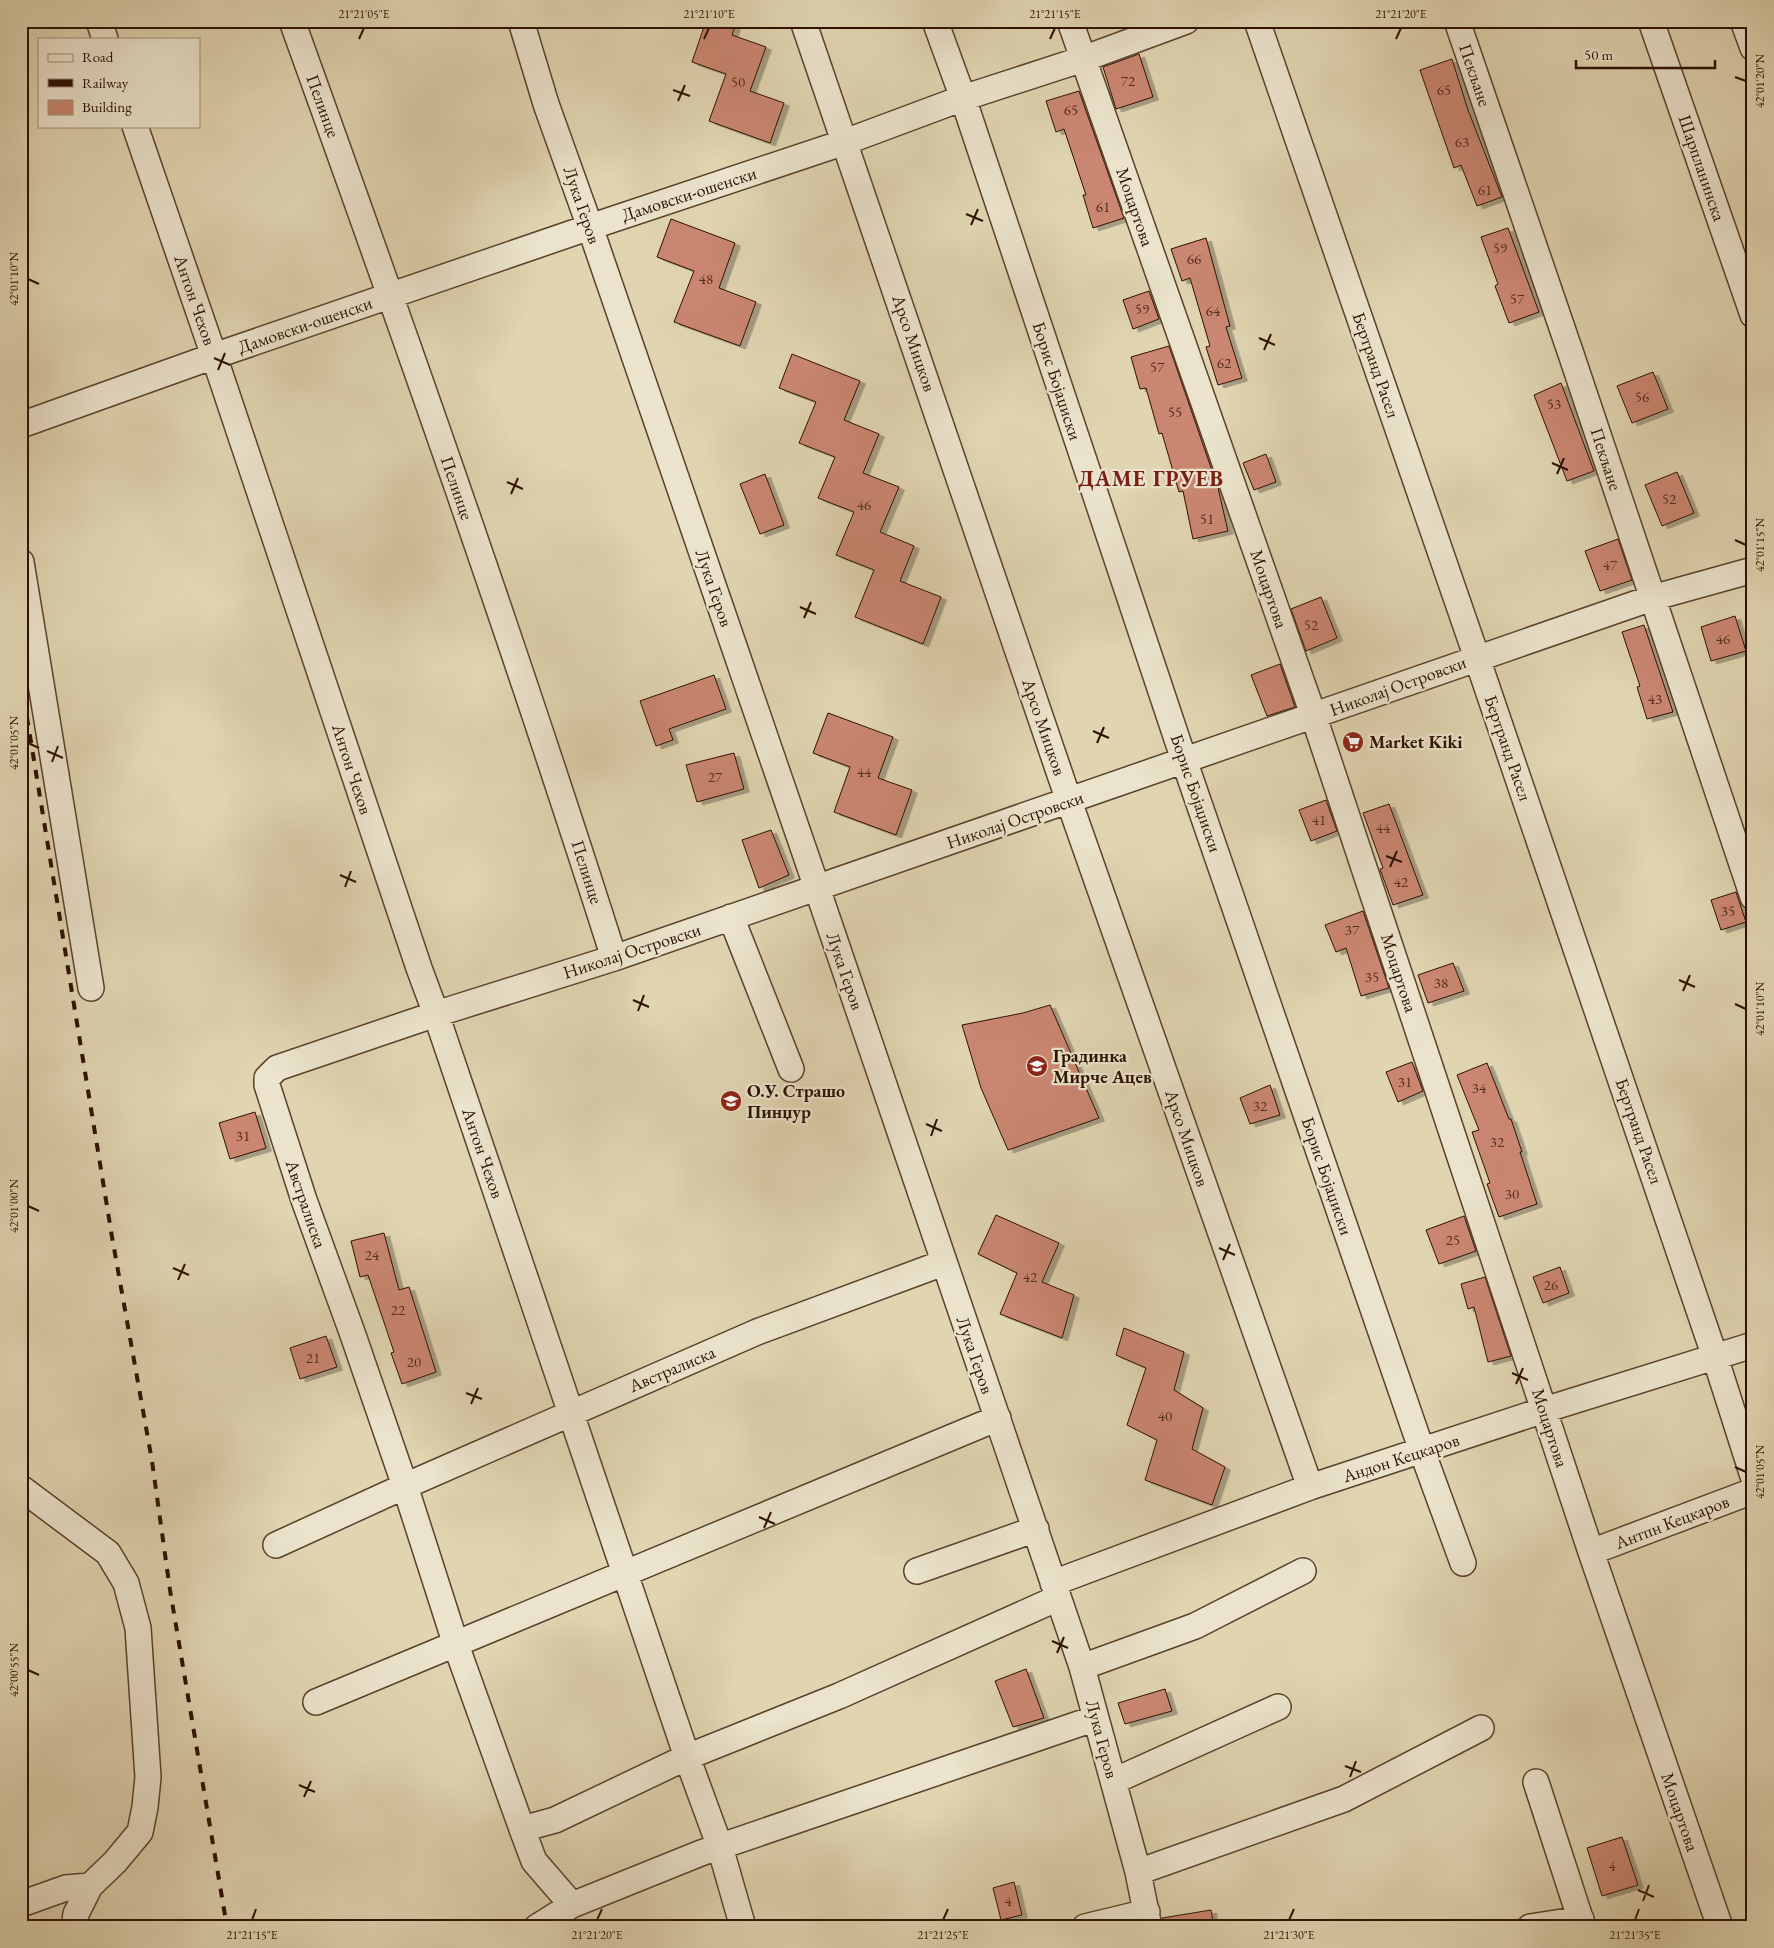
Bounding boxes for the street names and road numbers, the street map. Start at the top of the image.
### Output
street label: Пекљане [1454,40,1497,109]
street label: Пелинце [301,71,346,141]
street label: Шарпланинска [1674,112,1732,225]
street label: Дамовски-ошенски [618,161,760,226]
street label: Лука Геров [559,163,607,247]
street label: Моцартова [1111,164,1160,250]
street label: Антон Чехов [169,251,222,348]
street label: Арсо Мицков [887,290,942,395]
street label: Дамовски-ошенски [235,291,376,358]
street label: Бертранд Расел [1348,309,1405,421]
street label: Борис Бојаџиски [1027,319,1088,444]
street label: Пекљане [1585,424,1627,493]
street label: Пелинце [436,453,479,523]
street label: Лука Геров [691,546,739,630]
street label: Моцартова [1245,546,1294,632]
street label: Николај Островски [1326,650,1470,721]
street label: Арсо Мицков [1017,674,1072,779]
street label: Бертранд Расел [1480,692,1537,804]
street label: Антон Чехов [327,720,378,817]
street label: Борис Бојаџиски [1165,731,1228,855]
street label: Николај Островски [943,785,1087,854]
street label: Пелинце [566,837,609,907]
street label: Николај Островски [560,917,704,984]
street label: Лука Геров [822,929,870,1013]
street label: Моцартова [1376,930,1423,1016]
street label: Бертранд Расел [1611,1075,1668,1187]
street label: Арсо Мицков [1160,1085,1215,1190]
street label: Антон Чехов [457,1104,510,1201]
street label: Борис Бојаџиски [1296,1114,1359,1238]
street label: Австралиска [280,1156,333,1252]
street label: Лука Геров [952,1313,1000,1397]
street label: Австралиска [624,1340,719,1397]
street label: Моцартова [1527,1385,1574,1471]
street label: Андон Кецкаров [1339,1428,1462,1487]
street label: Антпн Кецкаров [1611,1489,1733,1554]
street label: Лука Геров [1081,1697,1124,1781]
street label: Моцартова [1656,1769,1705,1855]

